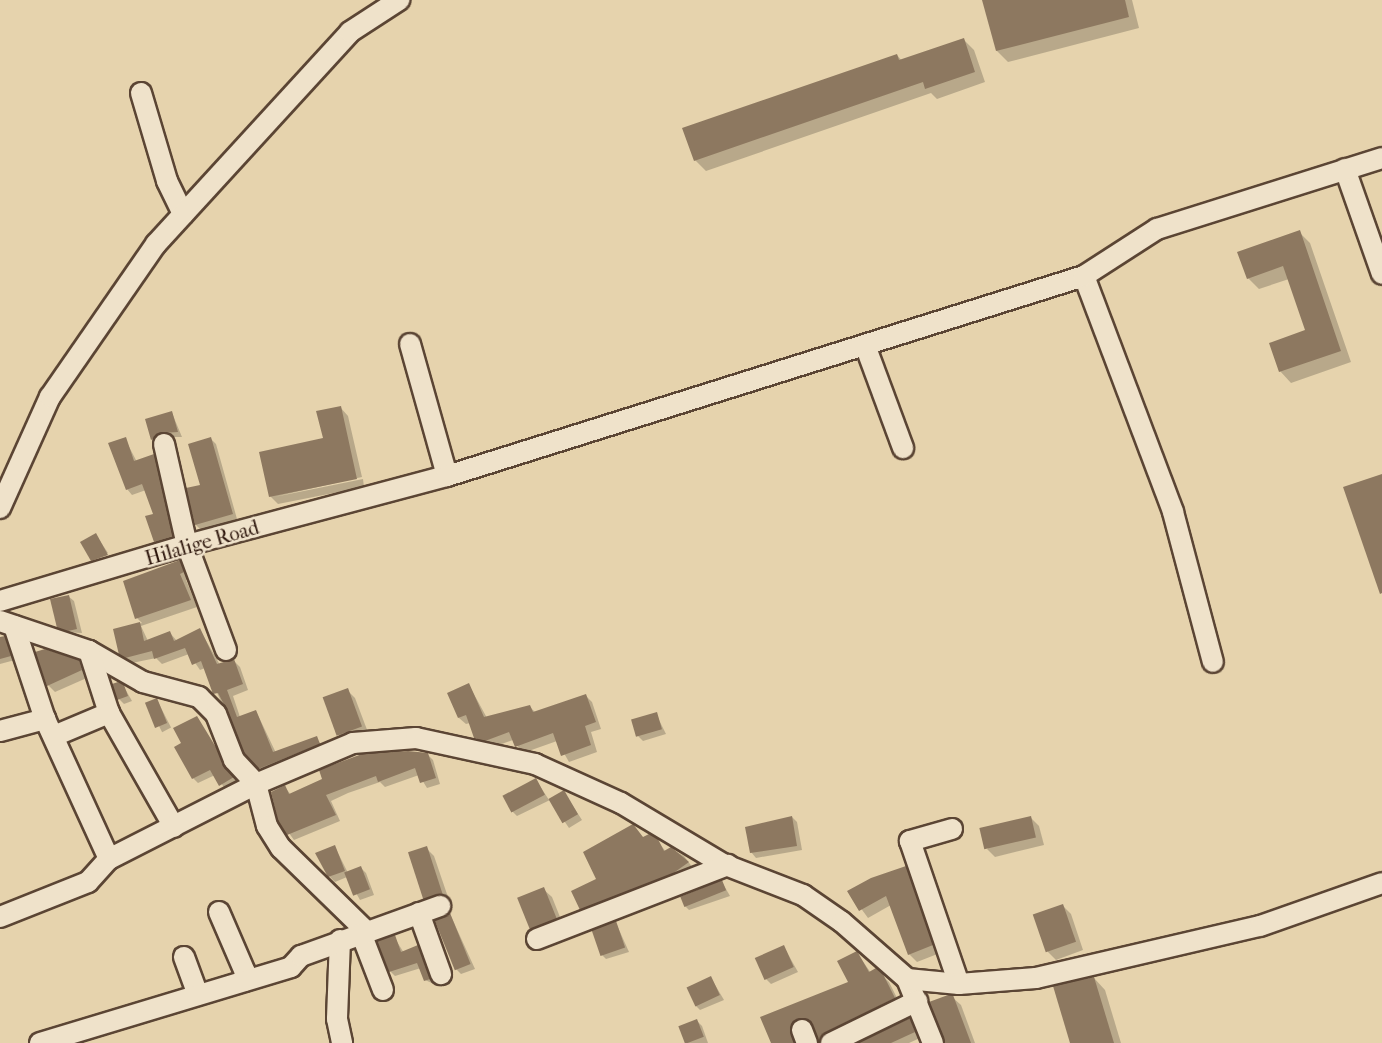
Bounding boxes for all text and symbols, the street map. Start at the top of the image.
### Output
street label: Hilalige Road [142,515,262,571]

